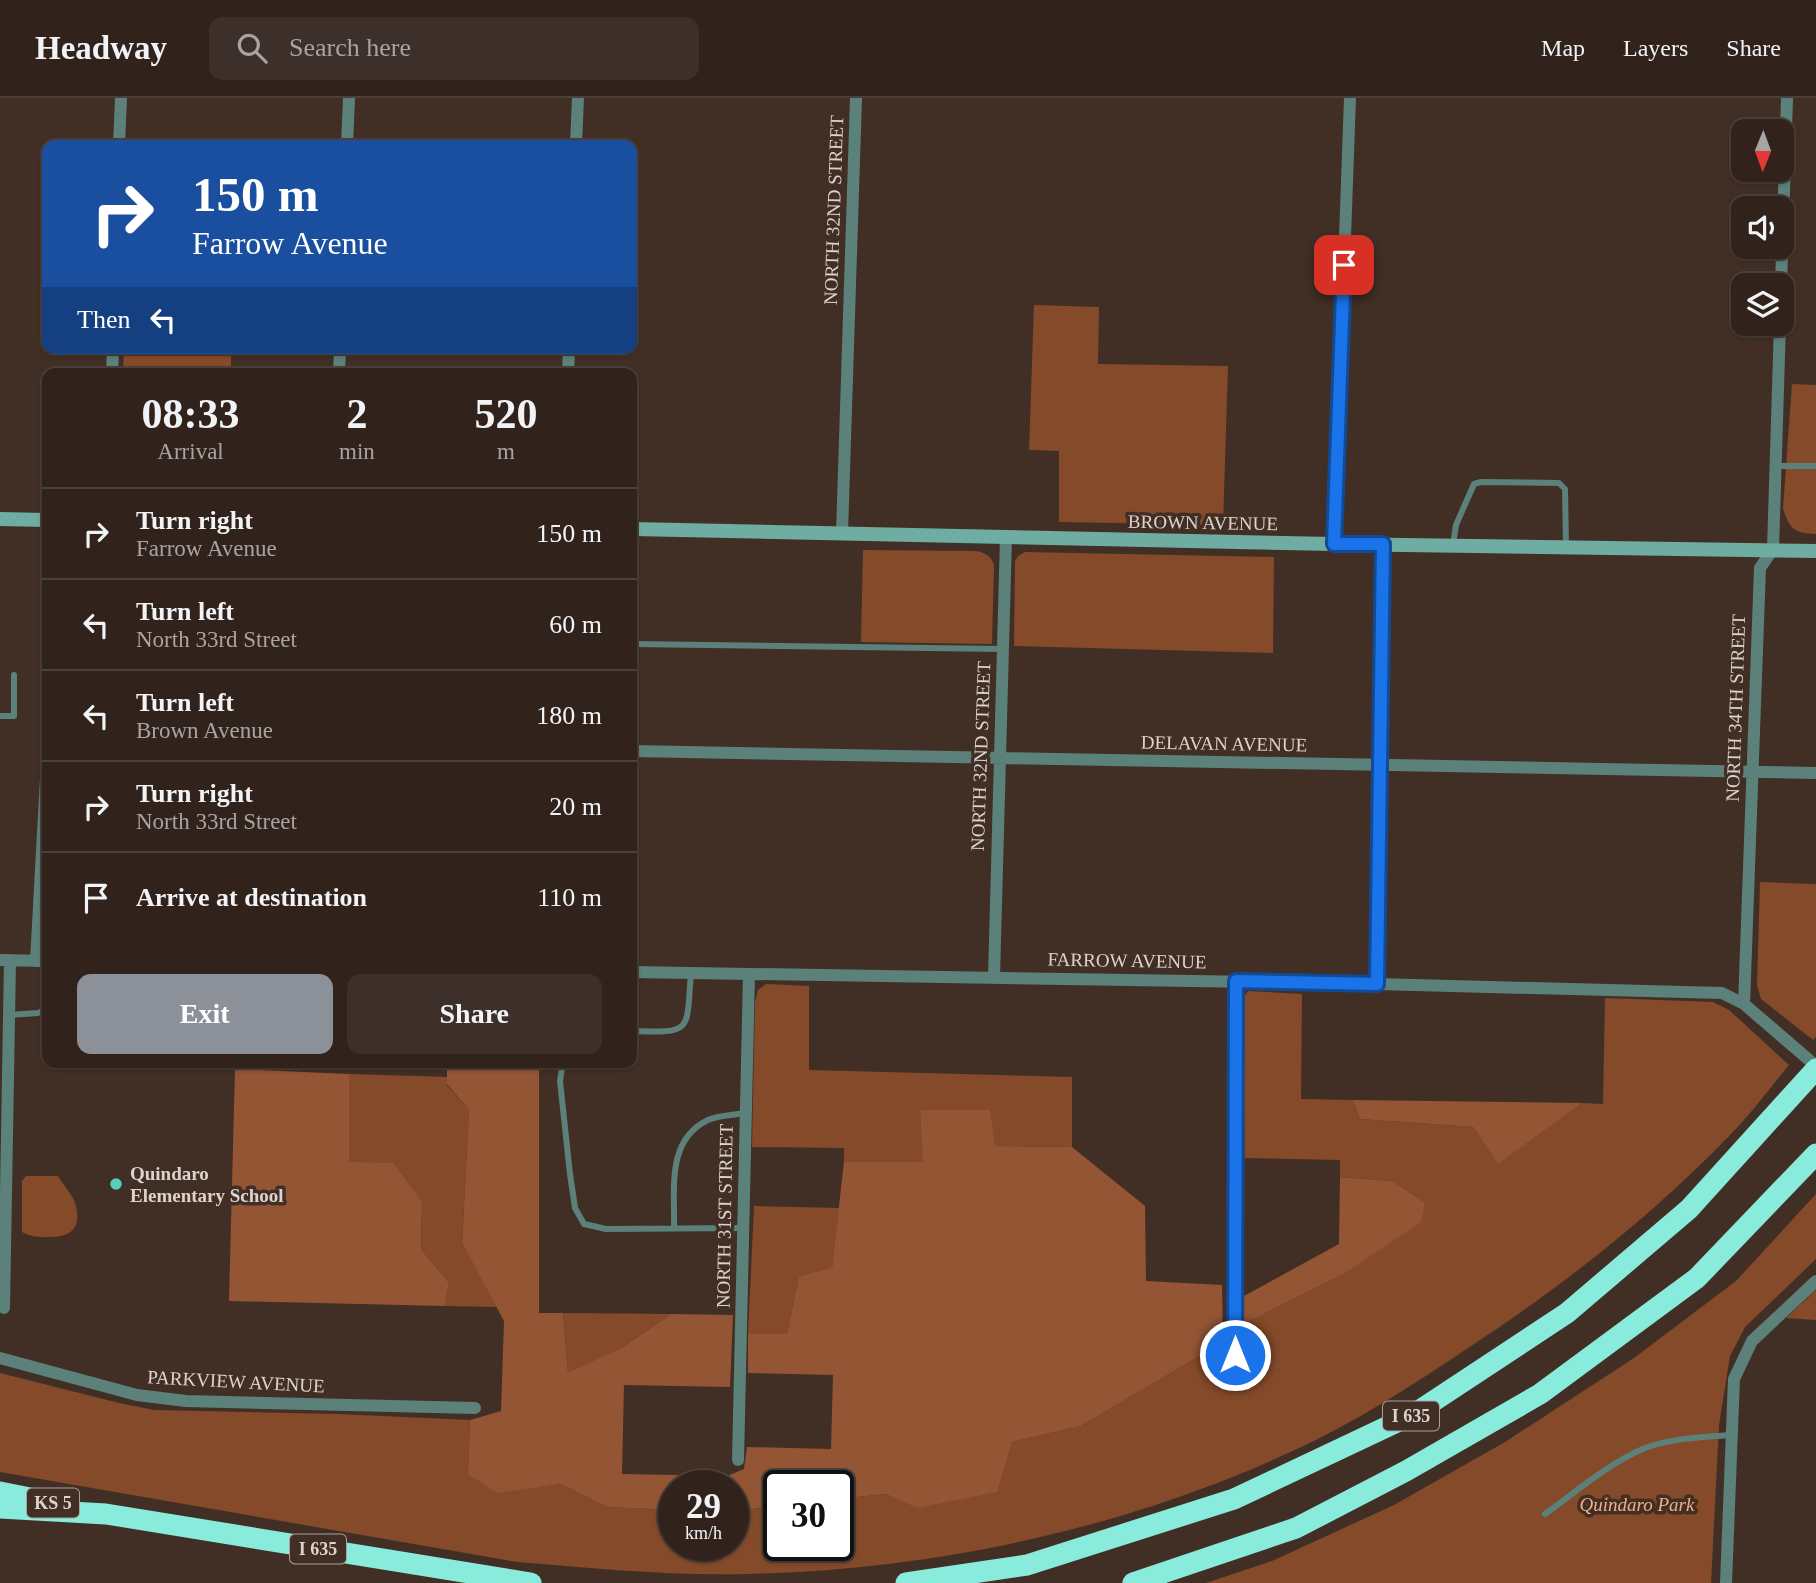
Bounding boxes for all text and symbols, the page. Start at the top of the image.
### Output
search box [209,17,699,80]
icon: search [233,29,271,67]
text: Headway [35,30,167,66]
text: Search here [289,33,411,62]
text: Map [1541,35,1585,61]
text: Layers [1623,35,1688,61]
text: Share [1726,35,1781,61]
street label: NORTH 32ND STREET [820,114,847,305]
north arrow [1731,119,1794,182]
map controls [1731,119,1794,336]
text: 150 m [192,167,319,222]
icon: right [77,168,168,259]
button: sound [1731,196,1794,259]
text: Farrow Avenue [192,225,388,261]
pin [1314,235,1374,295]
icon: arrive [1325,246,1363,284]
button: layers [1731,273,1794,336]
icon: left [144,301,182,339]
text: Then [77,305,130,334]
text: 08:33 [142,391,240,437]
text: 2 [346,391,367,437]
text: 520 [474,391,537,437]
text: Arrival [157,439,224,464]
text: min [339,439,375,464]
text: m [497,439,515,464]
text: Turn right [136,506,253,535]
street label: BROWN AVENUE [1128,511,1278,534]
icon: right [77,515,115,553]
text: 150 m [536,519,602,548]
text: Farrow Avenue [136,536,277,561]
text: Turn left [136,597,234,626]
icon: left [77,606,115,644]
text: 60 m [549,610,602,639]
street label: NORTH 34TH STREET [1722,613,1749,802]
text: North 33rd Street [136,627,297,652]
street label: NORTH 32ND STREET [967,660,994,851]
text: Turn left [136,688,234,717]
icon: left [77,697,115,735]
text: 180 m [536,701,602,730]
text: Brown Avenue [136,718,273,743]
street label: DELAVAN AVENUE [1141,732,1307,755]
text: Turn right [136,779,253,808]
icon: right [77,788,115,826]
text: 20 m [549,792,602,821]
text: North 33rd Street [136,809,297,834]
icon: arrive [77,879,115,917]
text: Arrive at destination [136,883,367,912]
text: 110 m [537,883,602,912]
street label: FARROW AVENUE [1047,949,1207,972]
button: Exit [77,974,333,1054]
button: Share [347,974,602,1054]
street label: NORTH 31ST STREET [712,1123,737,1308]
place label: Quindaro Elementary School [130,1163,284,1206]
marker: Quindaro Elementary School [108,1176,124,1192]
position arrow [1198,1318,1272,1392]
street label: PARKVIEW AVENUE [147,1366,325,1397]
road number: I 635 [1383,1401,1439,1430]
speed limit sign: 30 [763,1470,854,1561]
text: 29 [686,1487,721,1526]
road number: KS 5 [27,1488,79,1518]
park label: Quindaro Park [1580,1494,1695,1515]
text: km/h [685,1523,722,1543]
road number: I 635 [290,1534,346,1564]

